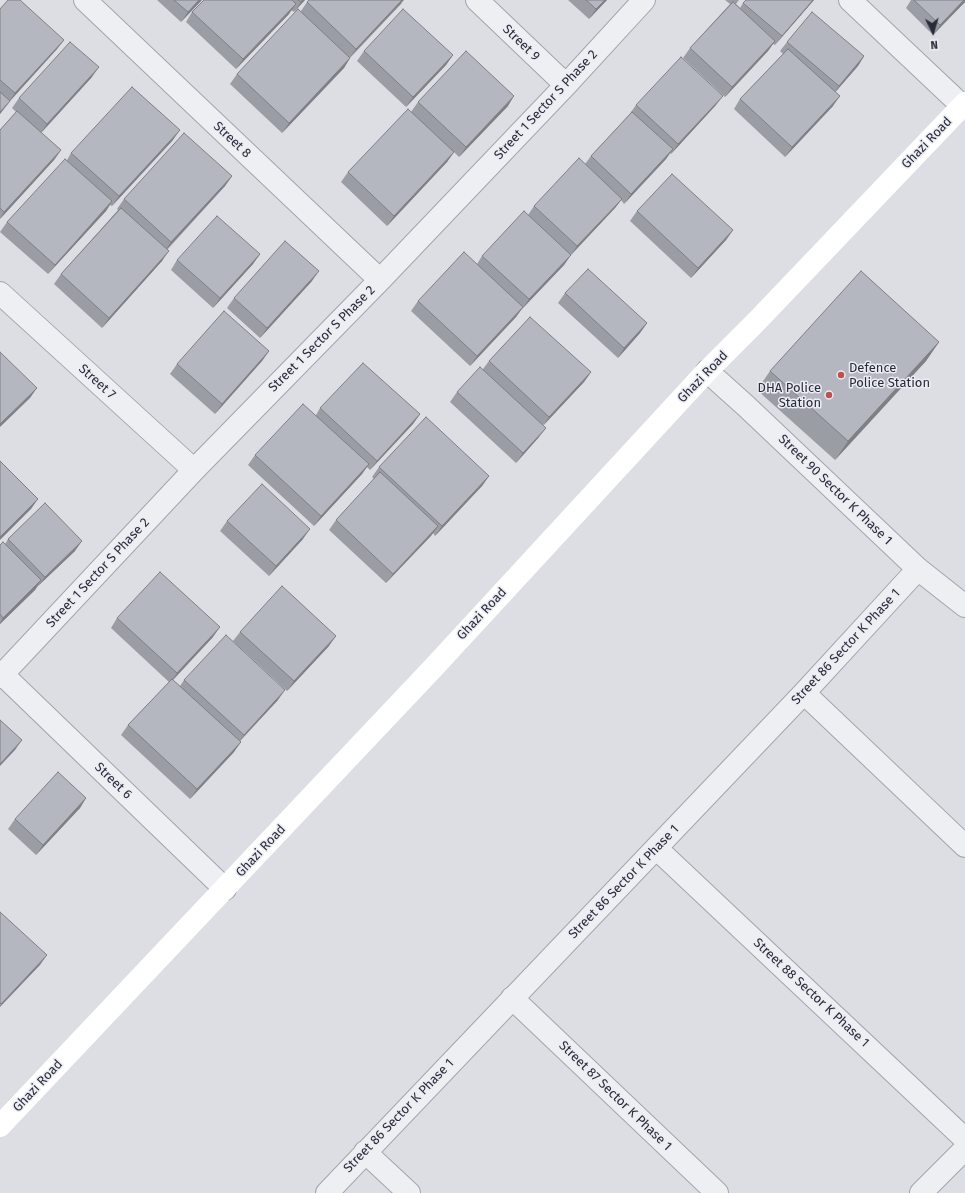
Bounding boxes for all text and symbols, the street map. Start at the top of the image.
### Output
north arrow [913,12,953,52]
street label: Street 9 [499,22,543,64]
text: N [930,38,938,51]
street label: Street 1 Sector S Phase 2 [491,47,601,163]
street label: Ghazi Road [899,114,955,172]
street label: Street 8 [210,119,254,161]
street label: Street 1 Sector S Phase 2 [266,283,378,395]
street label: Ghazi Road [675,348,731,406]
place label: Defence Police Station [849,360,930,391]
street label: Street 7 [75,361,119,403]
marker: Defence Police Station [836,370,846,380]
place label: DHA Police Station [758,380,821,411]
marker: DHA Police Station [824,390,834,400]
street label: Street 90 Sector K Phase 1 [775,431,895,549]
street label: Street 1 Sector S Phase 2 [43,515,153,631]
street label: Ghazi Road [454,585,510,643]
street label: Street 86 Sector K Phase 1 [788,586,904,708]
street label: Street 6 [91,760,135,802]
street label: Ghazi Road [233,822,289,880]
street label: Street 86 Sector K Phase 1 [565,822,683,942]
street label: Street 88 Sector K Phase 1 [750,935,872,1051]
street label: Street 87 Sector K Phase 1 [555,1038,675,1154]
street label: Street 86 Sector K Phase 1 [340,1056,458,1176]
street label: Ghazi Road [10,1057,66,1115]

